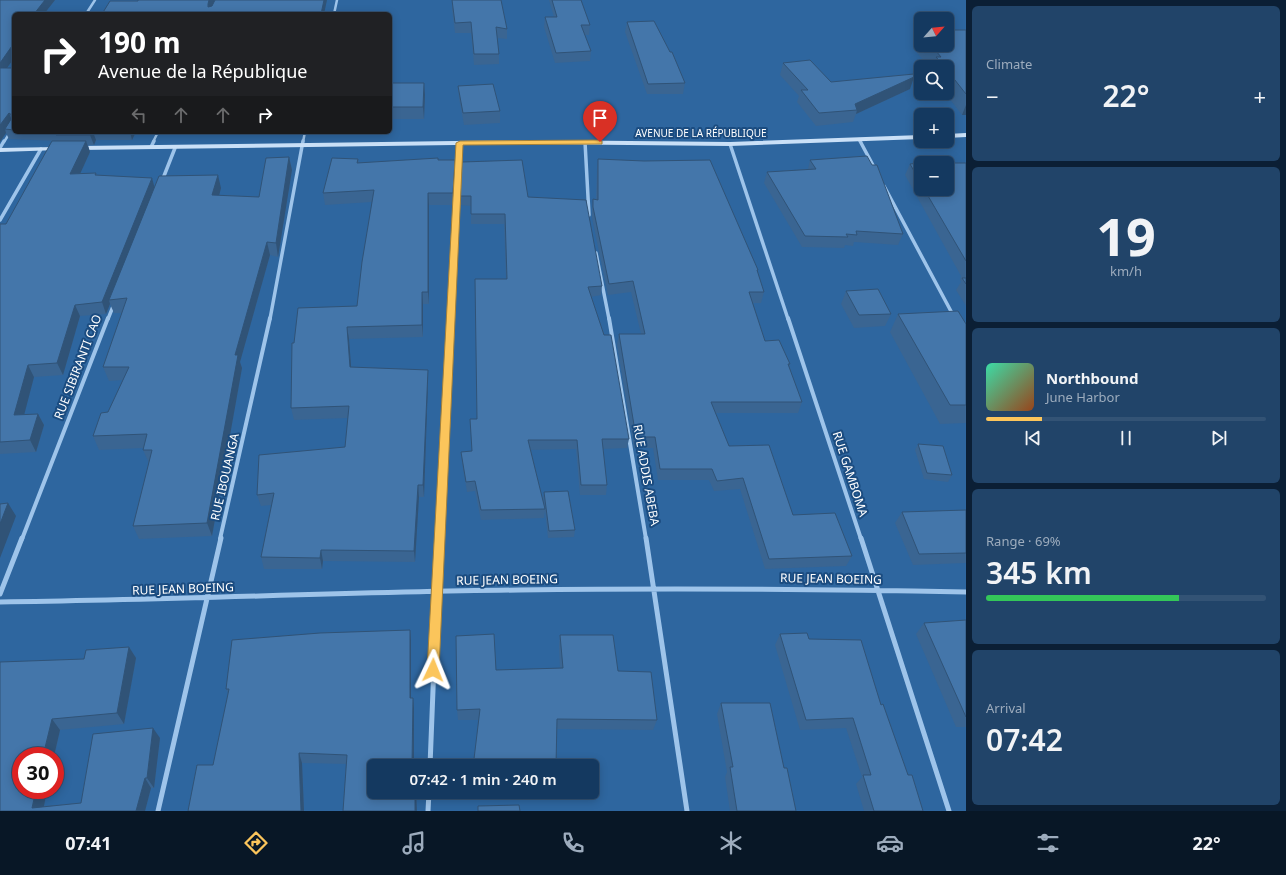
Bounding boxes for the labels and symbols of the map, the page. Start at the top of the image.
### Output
north arrow [914,12,954,52]
pin [583,101,617,142]
street label: AVENUE DE LA RÉPUBLIQUE [635,126,767,140]
street label: RUE SIBIRANTI CAO [50,312,105,422]
street label: RUE ADDIS ABEBA [629,423,664,527]
street label: RUE GAMBOMA [829,429,872,519]
street label: RUE IBOUANGA [206,431,243,522]
street label: RUE JEAN BOEING [780,569,882,588]
street label: RUE JEAN BOEING [456,570,558,589]
street label: RUE JEAN BOEING [132,578,234,599]
position arrow [412,649,454,691]
speed limit sign: 30 [12,747,64,799]

